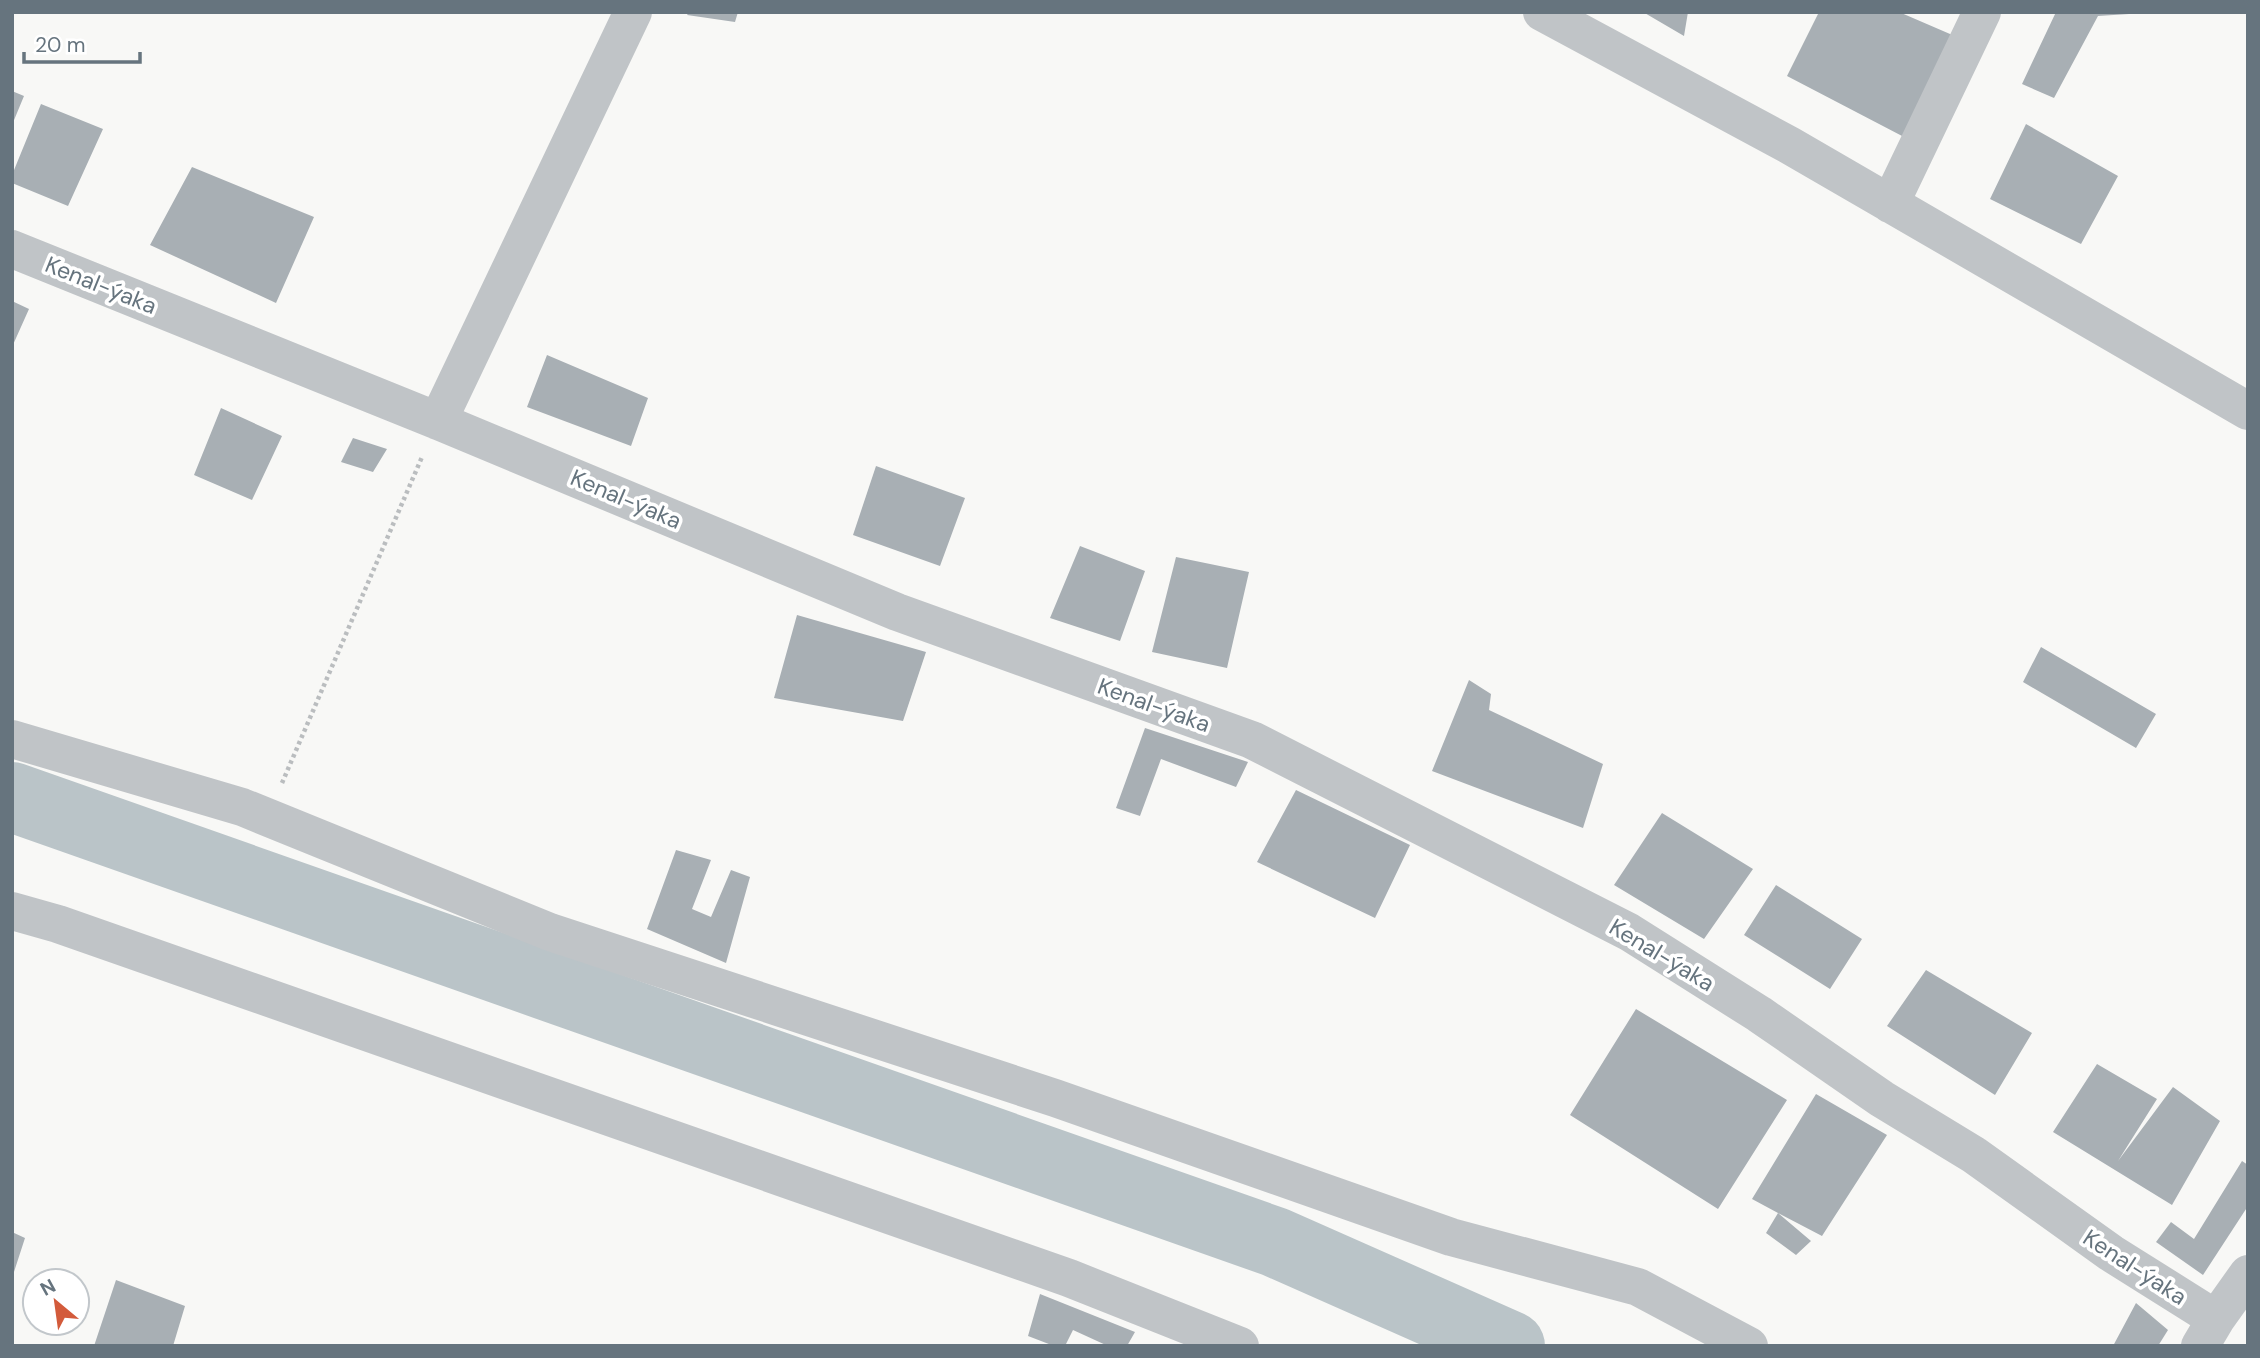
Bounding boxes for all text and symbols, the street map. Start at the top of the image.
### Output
scale bar [24,21,140,65]
text: 20 m [35,31,86,59]
street label: Kenal-ýaka [41,249,161,321]
street label: Kenal-ýaka [566,462,686,536]
street label: Kenal-ýaka [1094,671,1214,739]
street label: Kenal-ýaka [1604,912,1720,998]
street label: Kenal-ýaka [2078,1222,2192,1312]
north arrow [21,1267,91,1337]
text: N [36,1273,60,1302]

